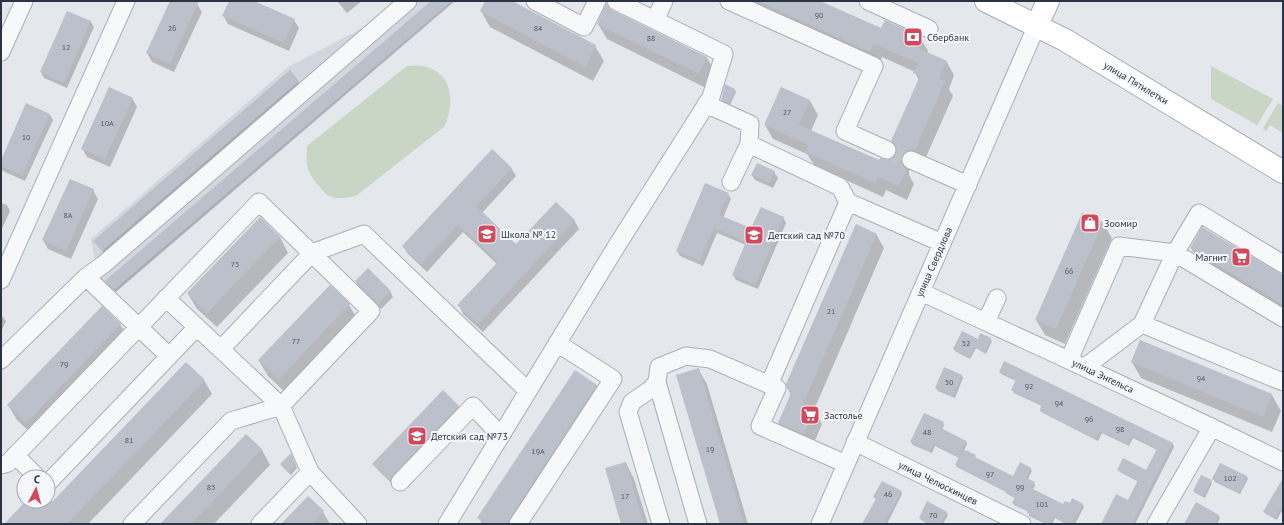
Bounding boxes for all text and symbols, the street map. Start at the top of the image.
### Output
house number: 90 [815,10,824,20]
house number: 26 [168,23,176,33]
house number: 84 [534,23,543,33]
bank icon: Сбербанк [902,26,924,48]
place label: Сбербанк [927,31,969,44]
house number: 88 [647,33,655,43]
house number: 12 [62,42,70,52]
street label: улица Пятилетки [1101,59,1171,107]
house number: 27 [783,107,791,117]
house number: 10А [100,118,114,128]
house number: 10 [22,132,31,142]
house number: 8А [63,210,73,220]
shop icon: Зоомир [1079,212,1101,234]
place label: Зоомир [1104,217,1137,230]
school or university icon: Школа № 12 [476,223,498,245]
school or university icon: Детский сад №70 [743,224,765,246]
street label: улица Свердлова [913,225,955,299]
place label: Школа № 12 [501,228,556,241]
place label: Детский сад №70 [768,229,845,242]
supermarket icon: Магнит [1230,246,1252,268]
place label: Магнит [1196,251,1227,264]
house number: 75 [231,259,239,269]
house number: 66 [1065,266,1073,276]
house number: 21 [827,306,835,316]
house number: 77 [292,336,300,346]
house number: 52 [962,338,970,348]
street label: улица Энгельса [1070,356,1136,396]
house number: 79 [60,359,68,369]
house number: 94 [1197,373,1206,383]
house number: 50 [945,377,954,387]
house number: 92 [1025,381,1033,391]
house number: 94 [1055,398,1064,408]
supermarket icon: Застолье [799,404,821,426]
place label: Застолье [824,409,862,422]
house number: 96 [1085,414,1093,424]
house number: 98 [1116,424,1124,434]
school or university icon: Детский сад №73 [406,425,428,447]
house number: 48 [923,427,931,437]
place label: Детский сад №73 [431,430,508,443]
house number: 81 [125,435,133,445]
house number: 19 [706,444,714,454]
house number: 19А [531,446,545,456]
street label: улица Челюскинцев [896,458,980,508]
north arrow [16,469,56,509]
house number: 97 [986,469,994,479]
text: С [33,472,41,486]
house number: 102 [1223,473,1237,483]
house number: 83 [207,482,215,492]
house number: 99 [1016,482,1024,492]
house number: 46 [884,489,892,499]
house number: 17 [621,491,629,501]
house number: 101 [1035,499,1049,509]
house number: 70 [929,510,938,520]

